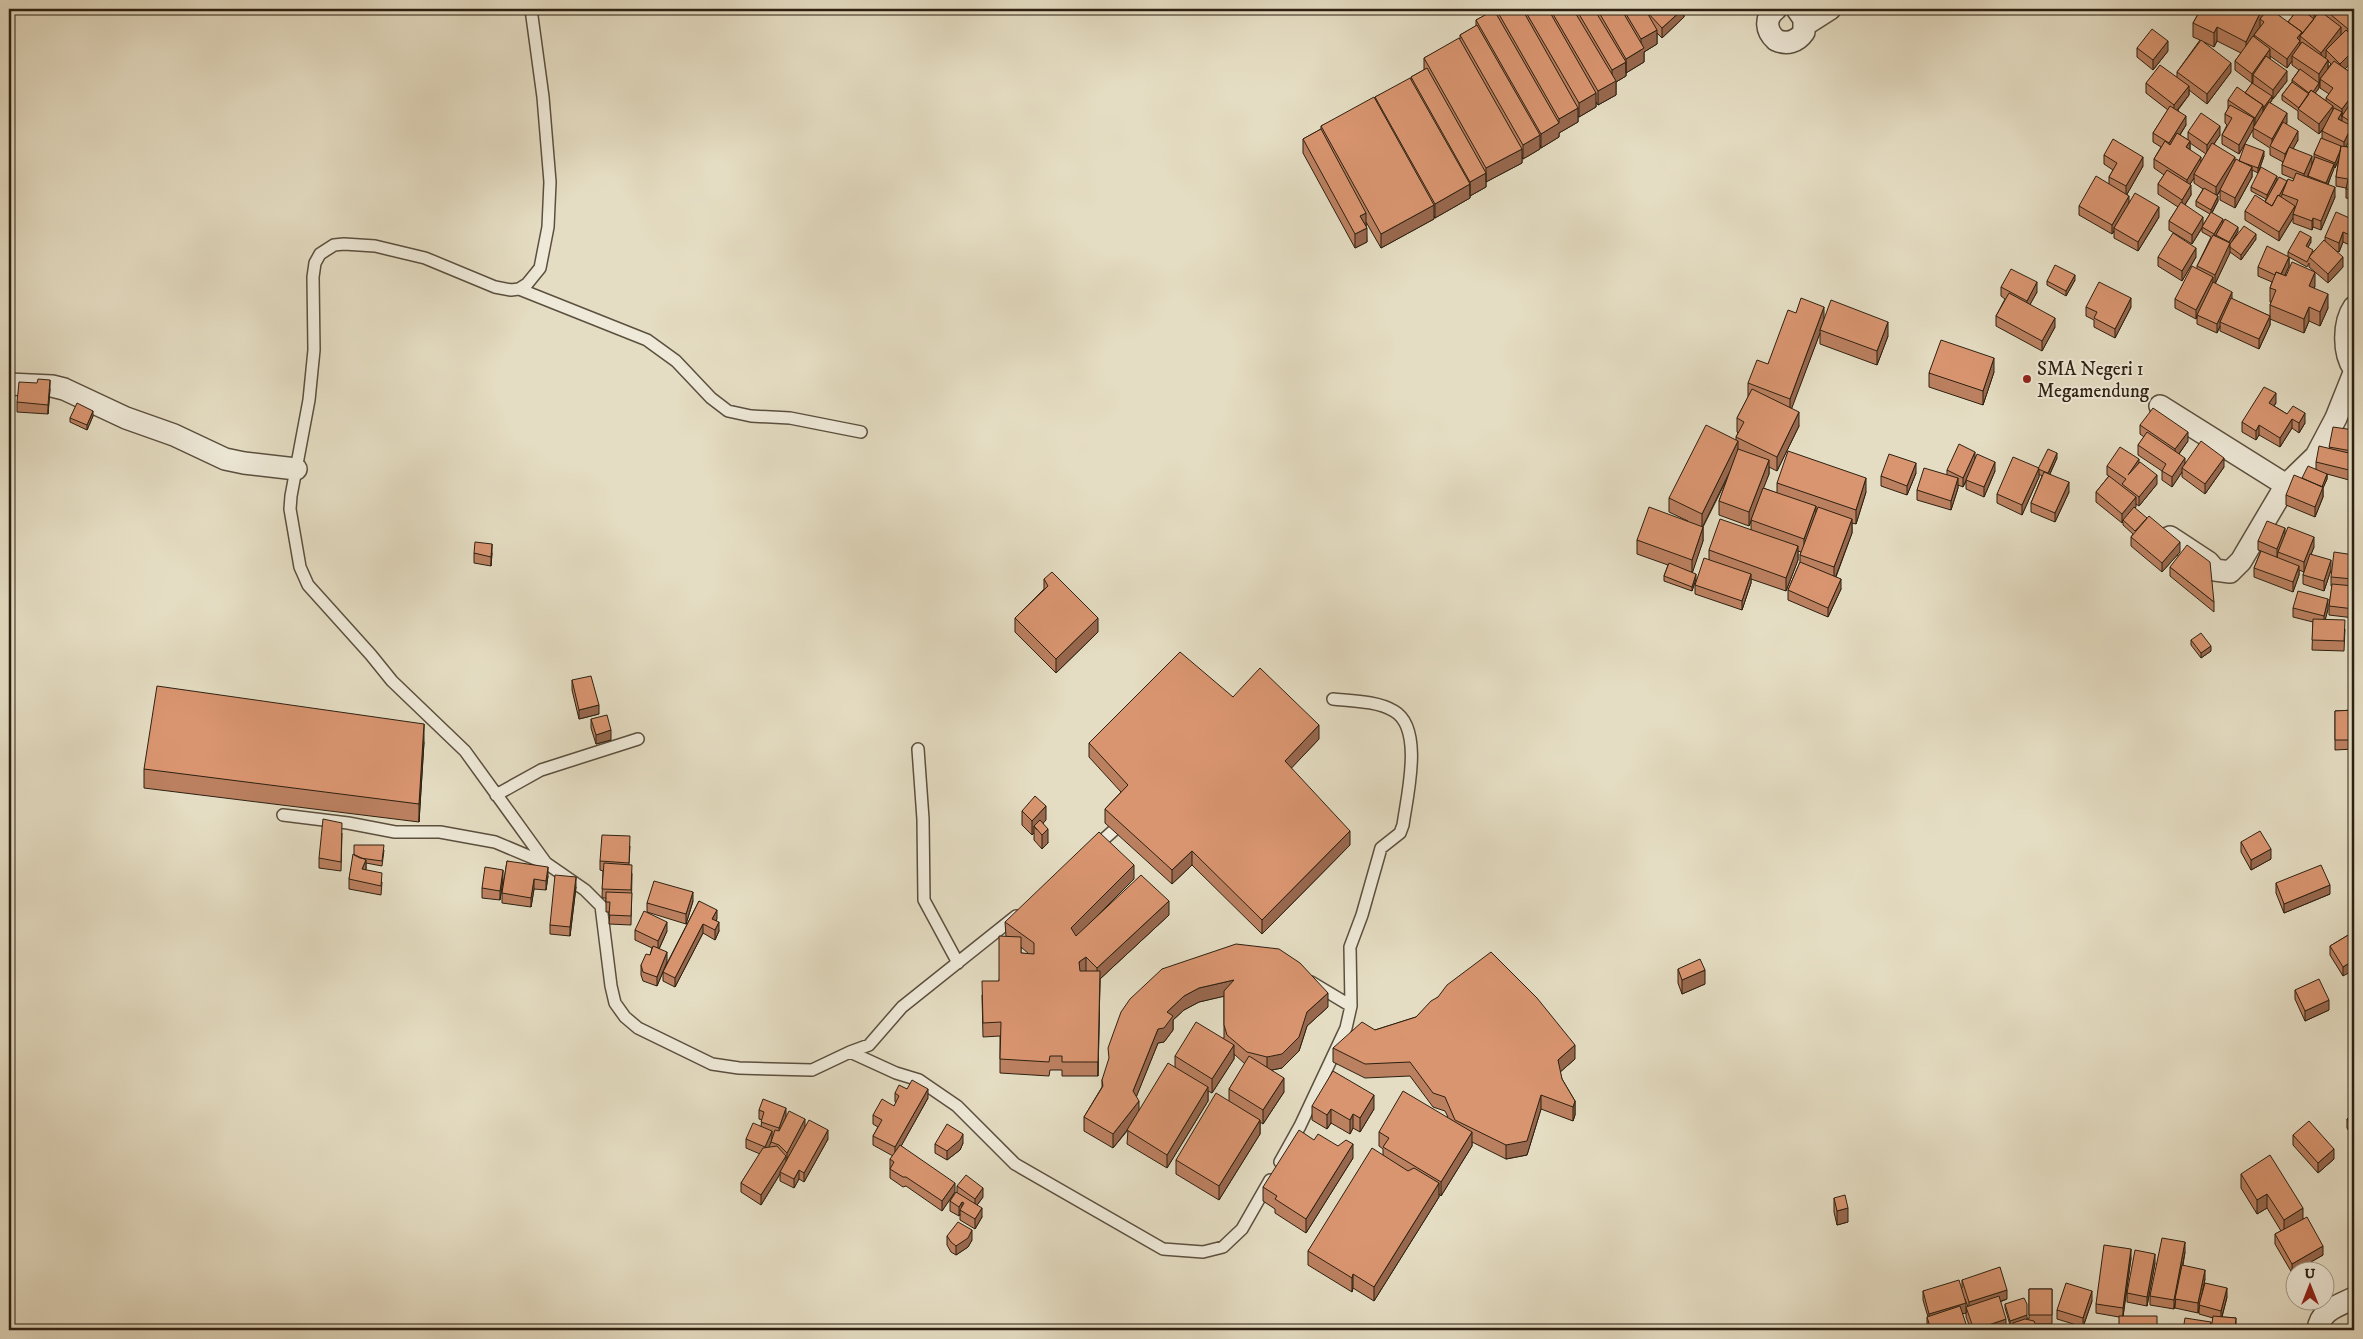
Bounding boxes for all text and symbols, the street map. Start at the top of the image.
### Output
place label: SMA Negeri 1 Megamendung [2037,358,2150,403]
marker: SMA Negeri 1 Megamendung [2021,373,2033,385]
north arrow [2286,1262,2336,1312]
text: U [2305,1265,2316,1283]

